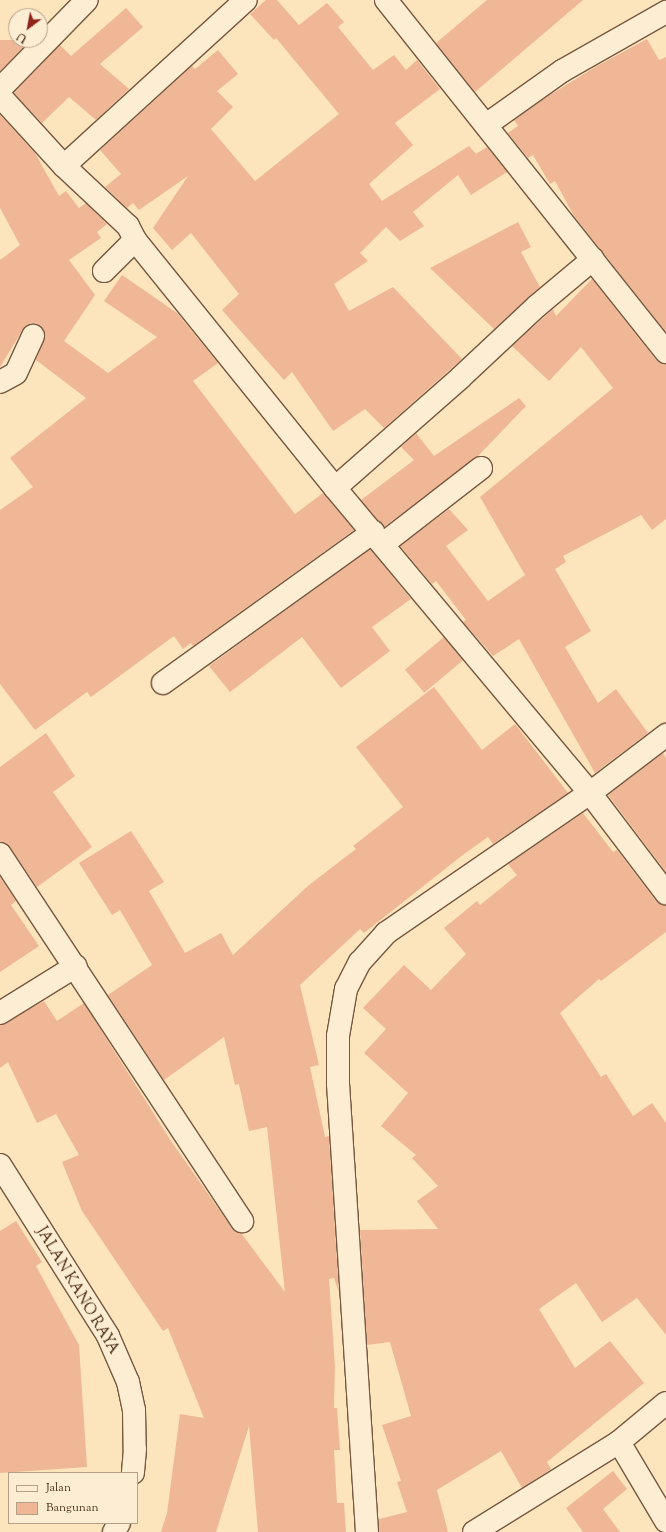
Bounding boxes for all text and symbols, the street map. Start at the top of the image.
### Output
north arrow [8,8,48,48]
text: U [14,28,30,46]
street label: JALAN KANO RAYA [32,1224,122,1358]
legend [8,1472,138,1524]
text: Jalan [46,1479,71,1497]
text: Bangunan [46,1499,99,1517]

